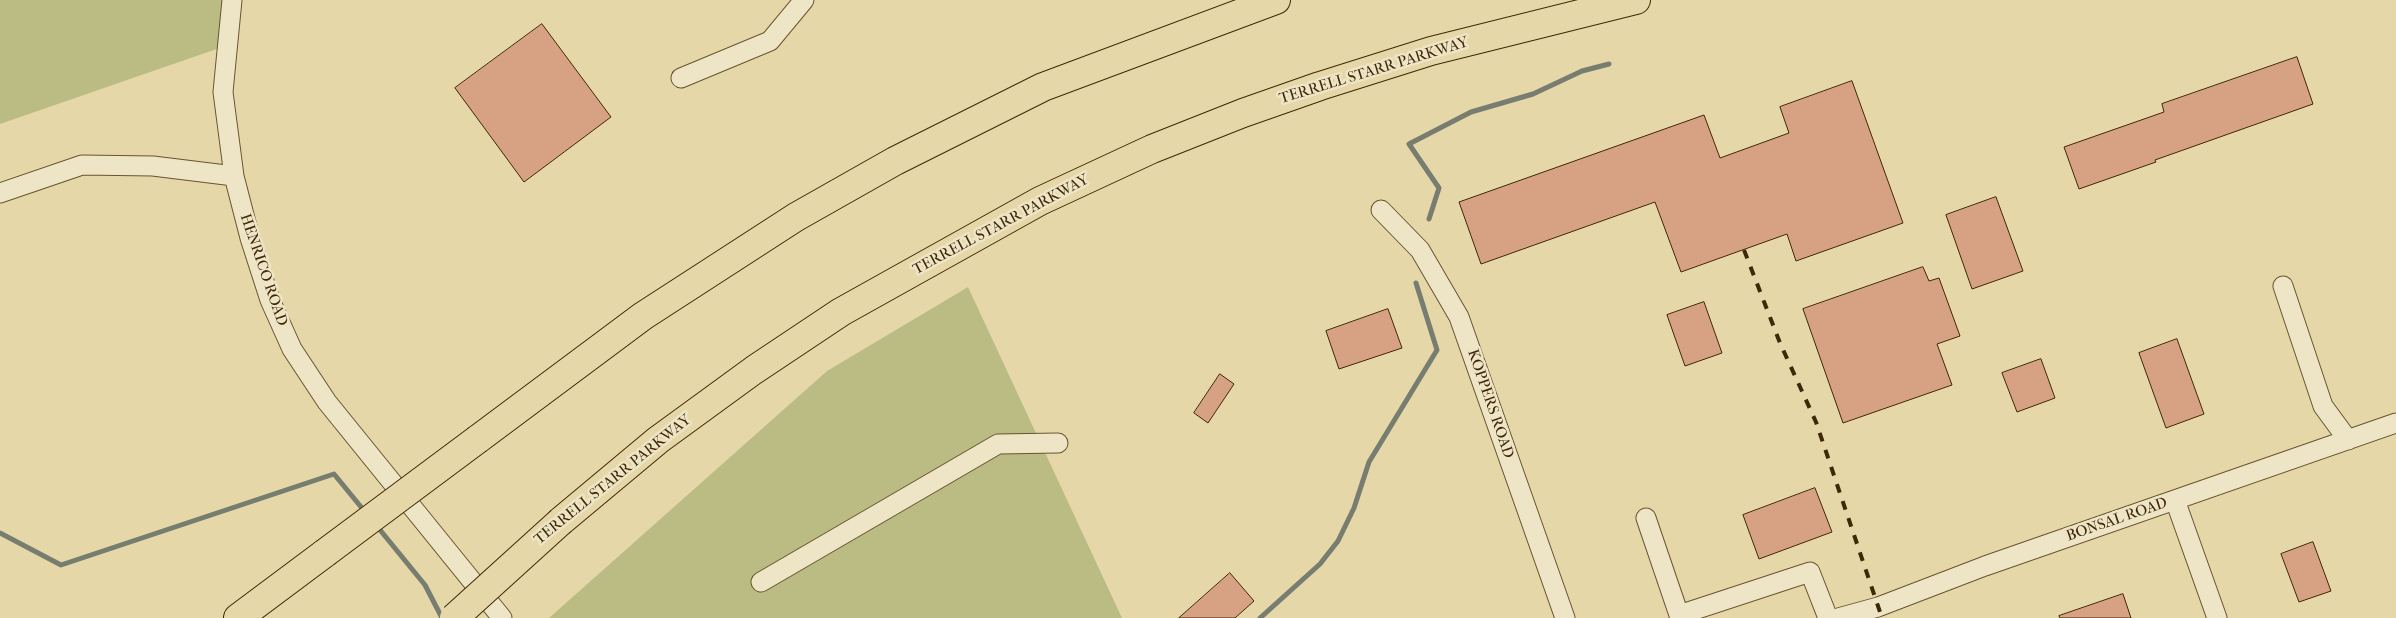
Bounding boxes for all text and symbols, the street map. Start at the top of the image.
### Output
street label: TERRELL STARR PARKWAY [1277,34,1471,108]
street label: TERRELL STARR PARKWAY [910,171,1092,279]
street label: HENRICO ROAD [235,212,291,328]
street label: KOPPERS ROAD [1463,347,1517,461]
street label: TERRELL STARR PARKWAY [531,411,695,549]
street label: BONSAL ROAD [2064,494,2170,546]

